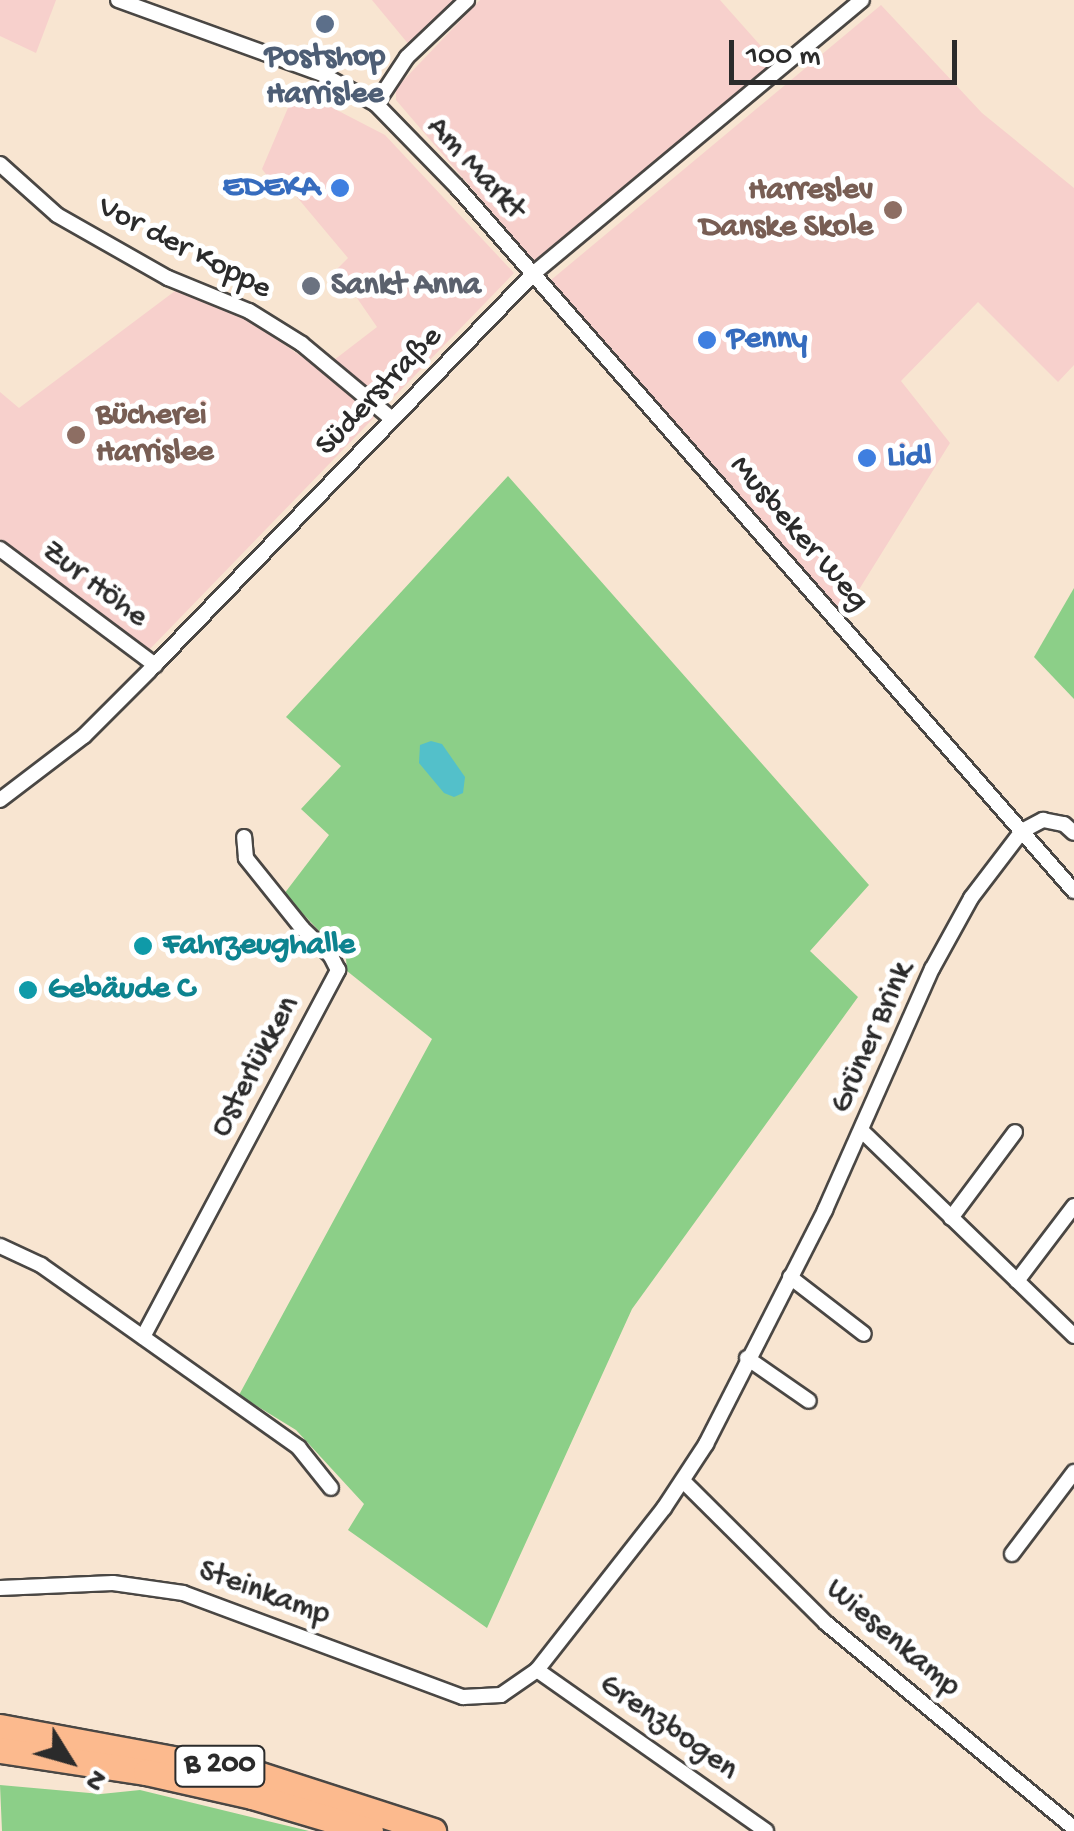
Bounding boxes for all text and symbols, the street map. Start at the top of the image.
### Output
marker: Postshop Harrislee [314,13,336,35]
scale bar [734,20,962,82]
place label: Postshop Harrislee [265,40,385,115]
text: 100 m [746,40,821,75]
street label: Am Markt [417,109,533,229]
place label: EDEKA [223,169,320,207]
place label: Harreslev Danske Skole [700,173,873,248]
marker: EDEKA [329,177,351,199]
street label: Vor der Koppe [91,189,277,309]
marker: Harreslev Danske Skole [882,199,904,221]
place label: Sankt Anna [331,267,481,305]
marker: Sankt Anna [300,275,322,297]
street label: Süderstraße [308,319,452,465]
place label: Penny [727,321,807,359]
marker: Penny [696,329,718,351]
place label: Bücherei Harrislee [96,398,213,473]
marker: Bücherei Harrislee [65,424,87,446]
place label: Lidl [887,439,931,477]
marker: Lidl [856,447,878,469]
street label: Musbeker Weg [720,448,876,620]
street label: Zur Höhe [33,533,155,637]
place label: Fahrzeughalle [163,927,355,965]
marker: Fahrzeughalle [132,935,154,957]
street label: Grüner Brink [823,957,923,1119]
place label: Gebäude C [48,971,195,1009]
marker: Gebäude C [17,979,39,1001]
street label: Osterlükken [203,990,309,1144]
street label: Steinkamp [193,1553,335,1635]
street label: Wiesenkamp [817,1571,967,1707]
street label: Grenzbogen [591,1666,745,1790]
north arrow [20,1711,120,1811]
road number: B 200 [172,1741,268,1791]
text: N [76,1762,113,1797]

